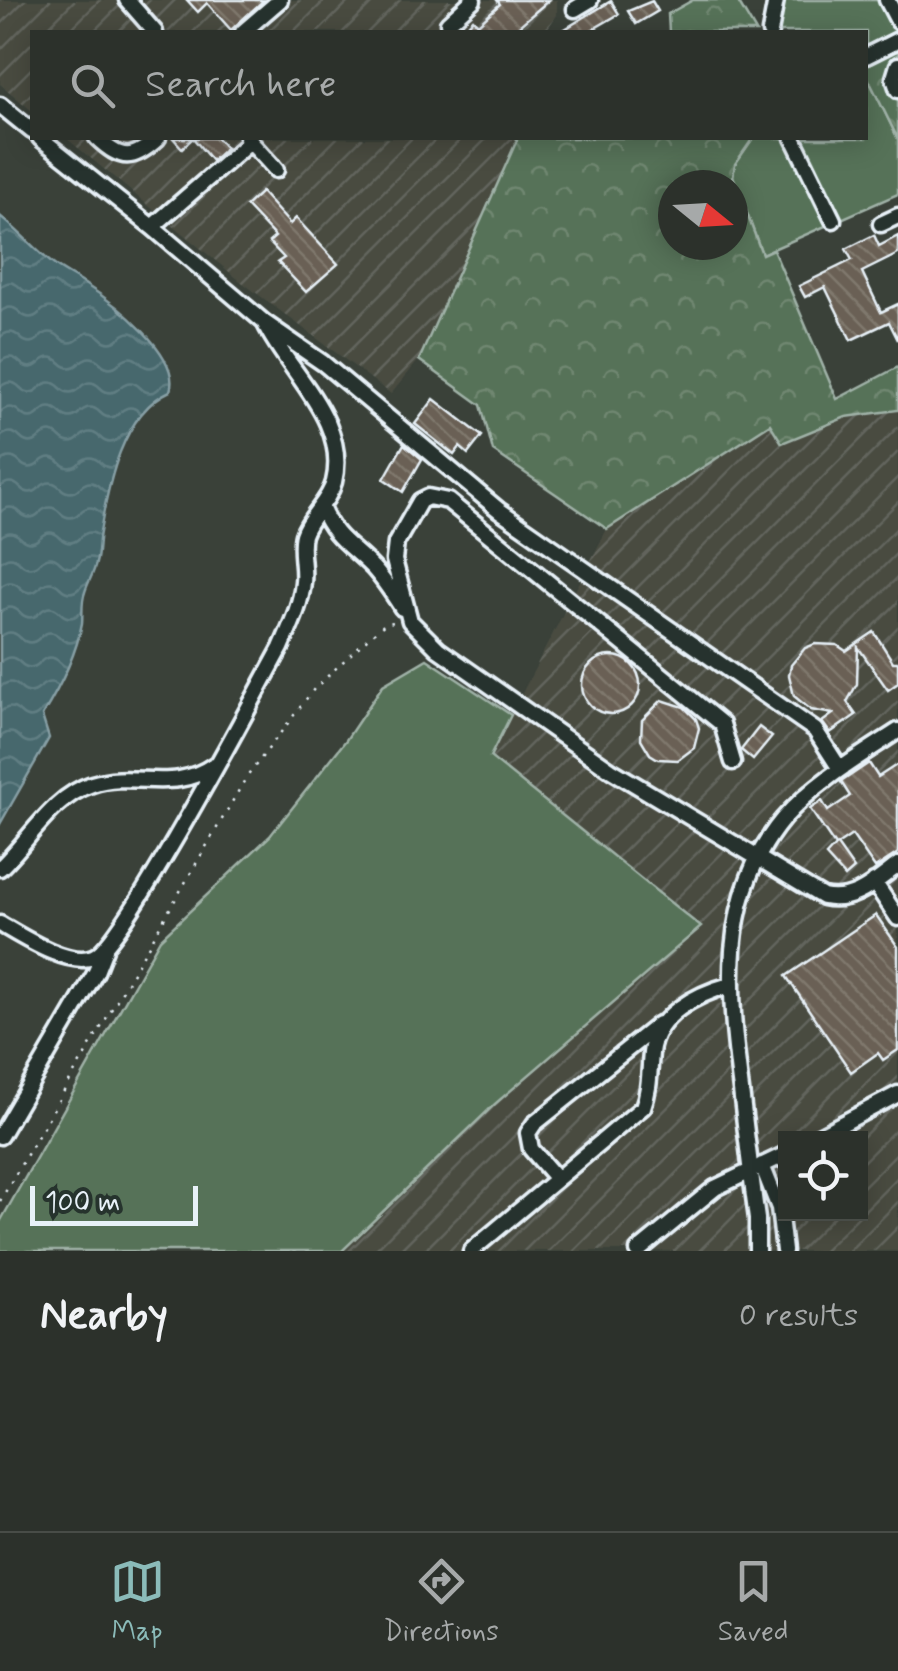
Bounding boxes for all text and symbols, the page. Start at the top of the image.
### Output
search box [30,30,868,140]
icon: search [65,58,120,113]
text: Search here [145,61,336,110]
north arrow [658,170,748,260]
map controls [778,1131,868,1221]
button: locate [778,1131,868,1221]
scale bar [30,1181,198,1226]
text: 100 m [45,1185,120,1222]
text: Nearby [40,1289,168,1344]
text: 0 results [739,1295,858,1337]
tab: Map [110,1554,165,1651]
tab: Directions [384,1554,499,1651]
tab: Saved [718,1554,788,1651]

